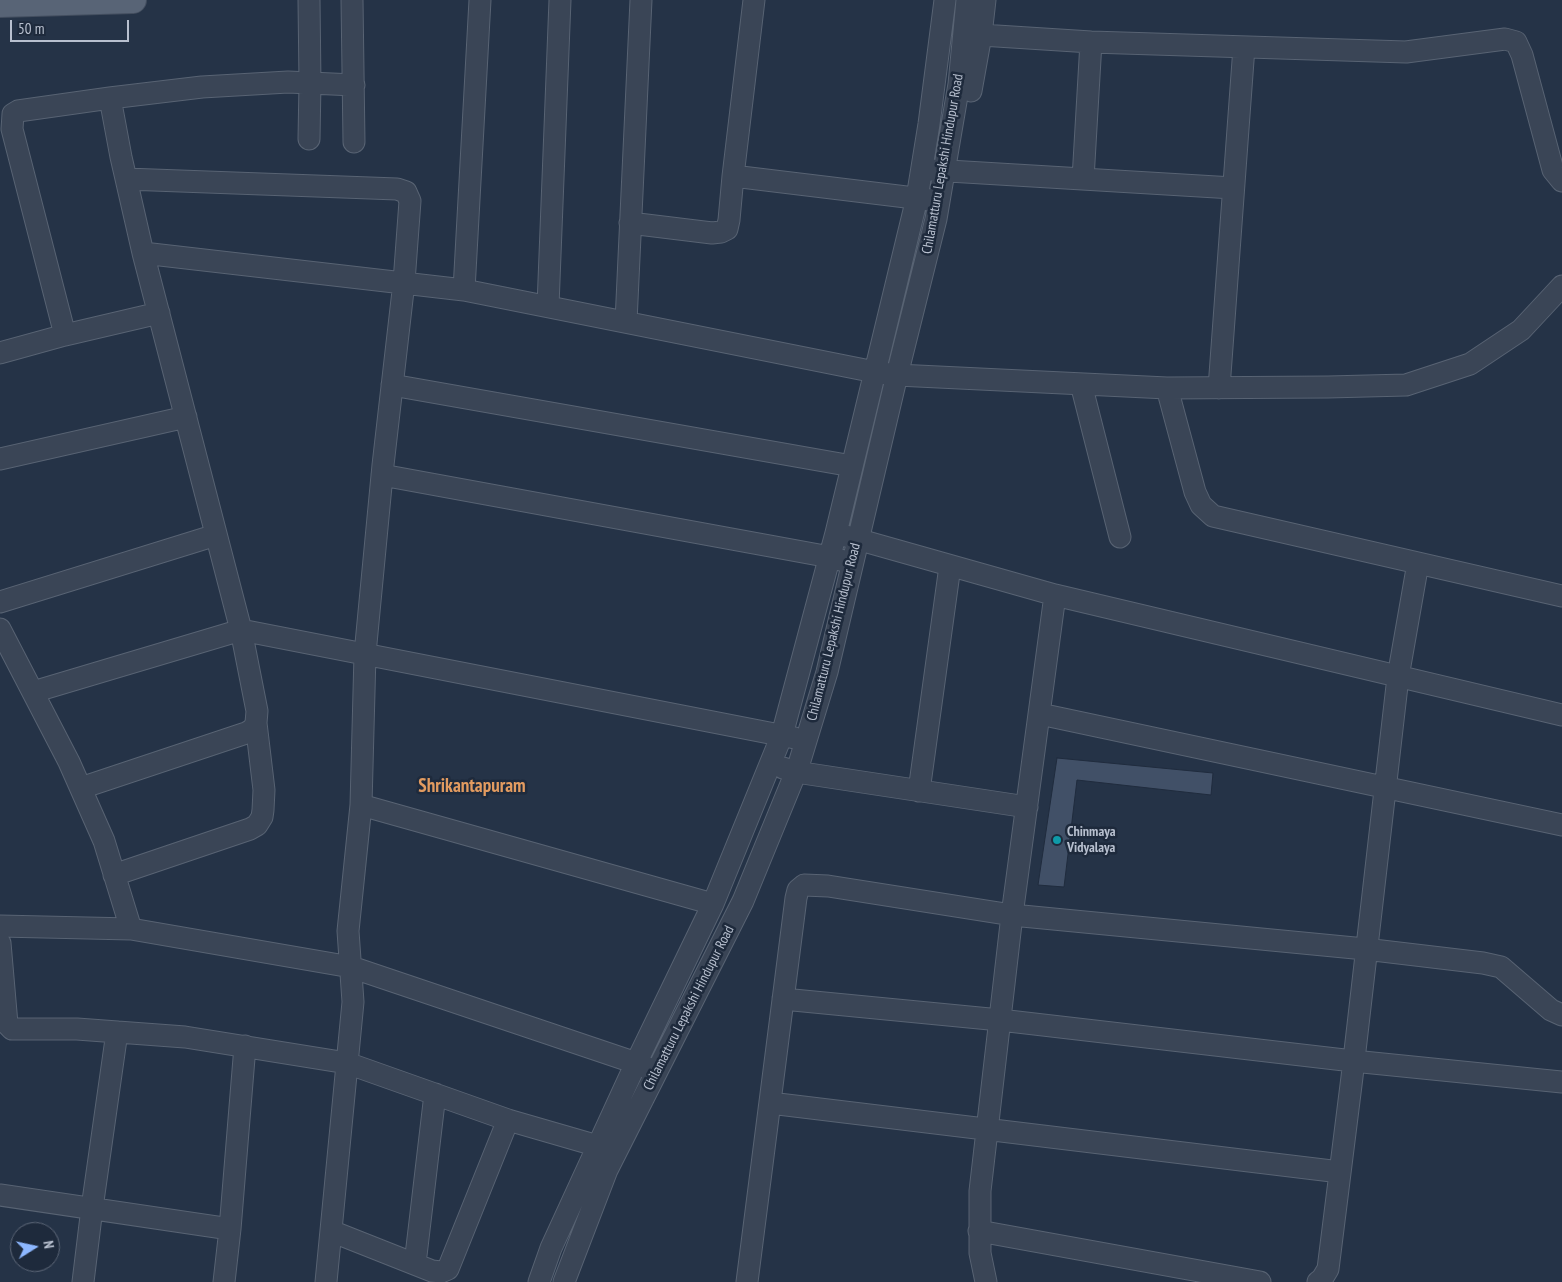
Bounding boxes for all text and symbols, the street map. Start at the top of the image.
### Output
scale bar [12,10,131,42]
text: 50 m [18,19,44,38]
street label: Chilamatturu Lepakshi Hindupur Road [919,73,967,255]
street label: Chilamatturu Lepakshi Hindupur Road [804,541,864,723]
district label: Shrikantapuram [418,776,526,798]
place label: Chinmaya Vidyalaya [1067,824,1116,856]
marker: Chinmaya Vidyalaya [1051,834,1063,846]
street label: Chilamatturu Lepakshi Hindupur Road [640,923,738,1093]
north arrow [10,1222,60,1272]
text: N [39,1239,58,1250]

